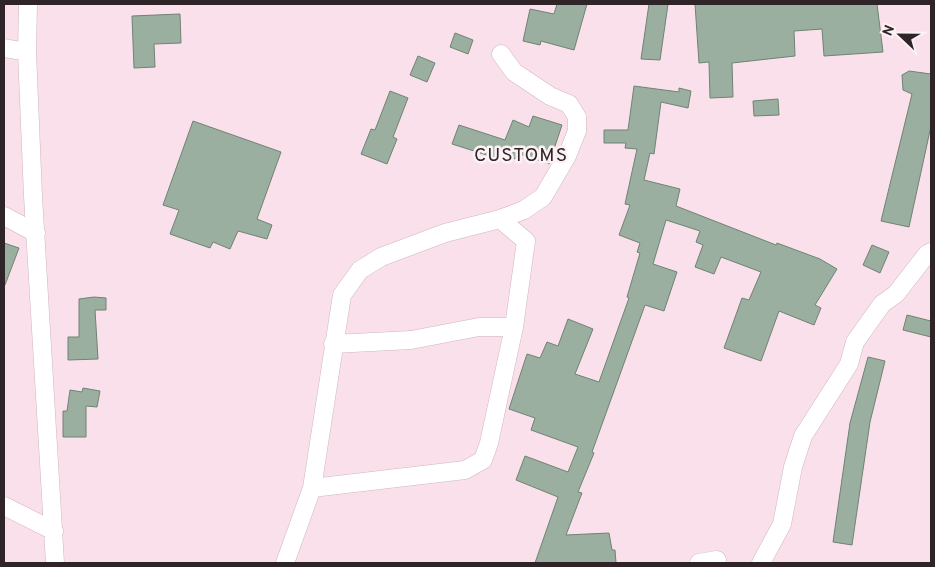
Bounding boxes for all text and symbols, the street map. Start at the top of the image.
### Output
north arrow [875,10,925,60]
text: N [880,23,899,39]
district label: CUSTOMS [474,144,568,168]

